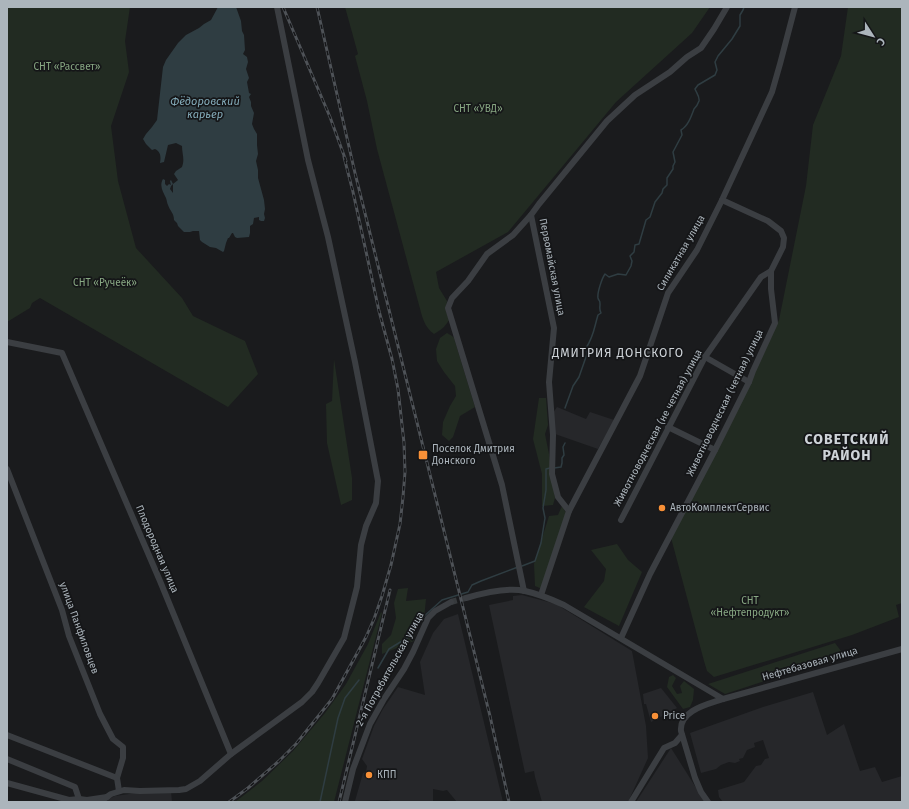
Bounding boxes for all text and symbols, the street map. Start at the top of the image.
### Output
north arrow [853,16,893,56]
text: С [873,35,888,49]
park label: СНТ «Рассвет» [34,61,101,73]
water label: Фёдоровский карьер [170,95,240,121]
park label: СНТ «УВД» [453,103,503,115]
street label: Силикатная улица [654,213,708,293]
street label: Первомайская улица [537,217,567,317]
park label: СНТ «Ручеёк» [73,276,137,289]
street label: Животноводческая (четная) улица [683,327,766,478]
district label: ДМИТРИЯ ДОНСКОГО [551,346,684,360]
street label: Животноводческая (не четная) улица [610,347,705,509]
district label: СОВЕТСКИЙ РАЙОН [805,430,889,464]
place label: Поселок Дмитрия Донского [431,443,515,467]
marker: Поселок Дмитрия Донского [417,449,429,461]
place label: АвтоКомплектСервис [670,502,770,514]
street label: Плодородная улица [133,503,181,595]
marker: АвтоКомплектСервис [657,503,667,513]
street label: улица Панфиловцев [57,580,101,676]
park label: СНТ «Нефтепродукт» [710,595,790,619]
street label: 2-я Потребительская улица [354,610,426,728]
street label: Нефтебазовая улица [761,645,859,683]
place label: Price [663,710,685,722]
marker: Price [650,711,660,721]
place label: КПП [377,769,396,781]
marker: КПП [364,770,374,780]

